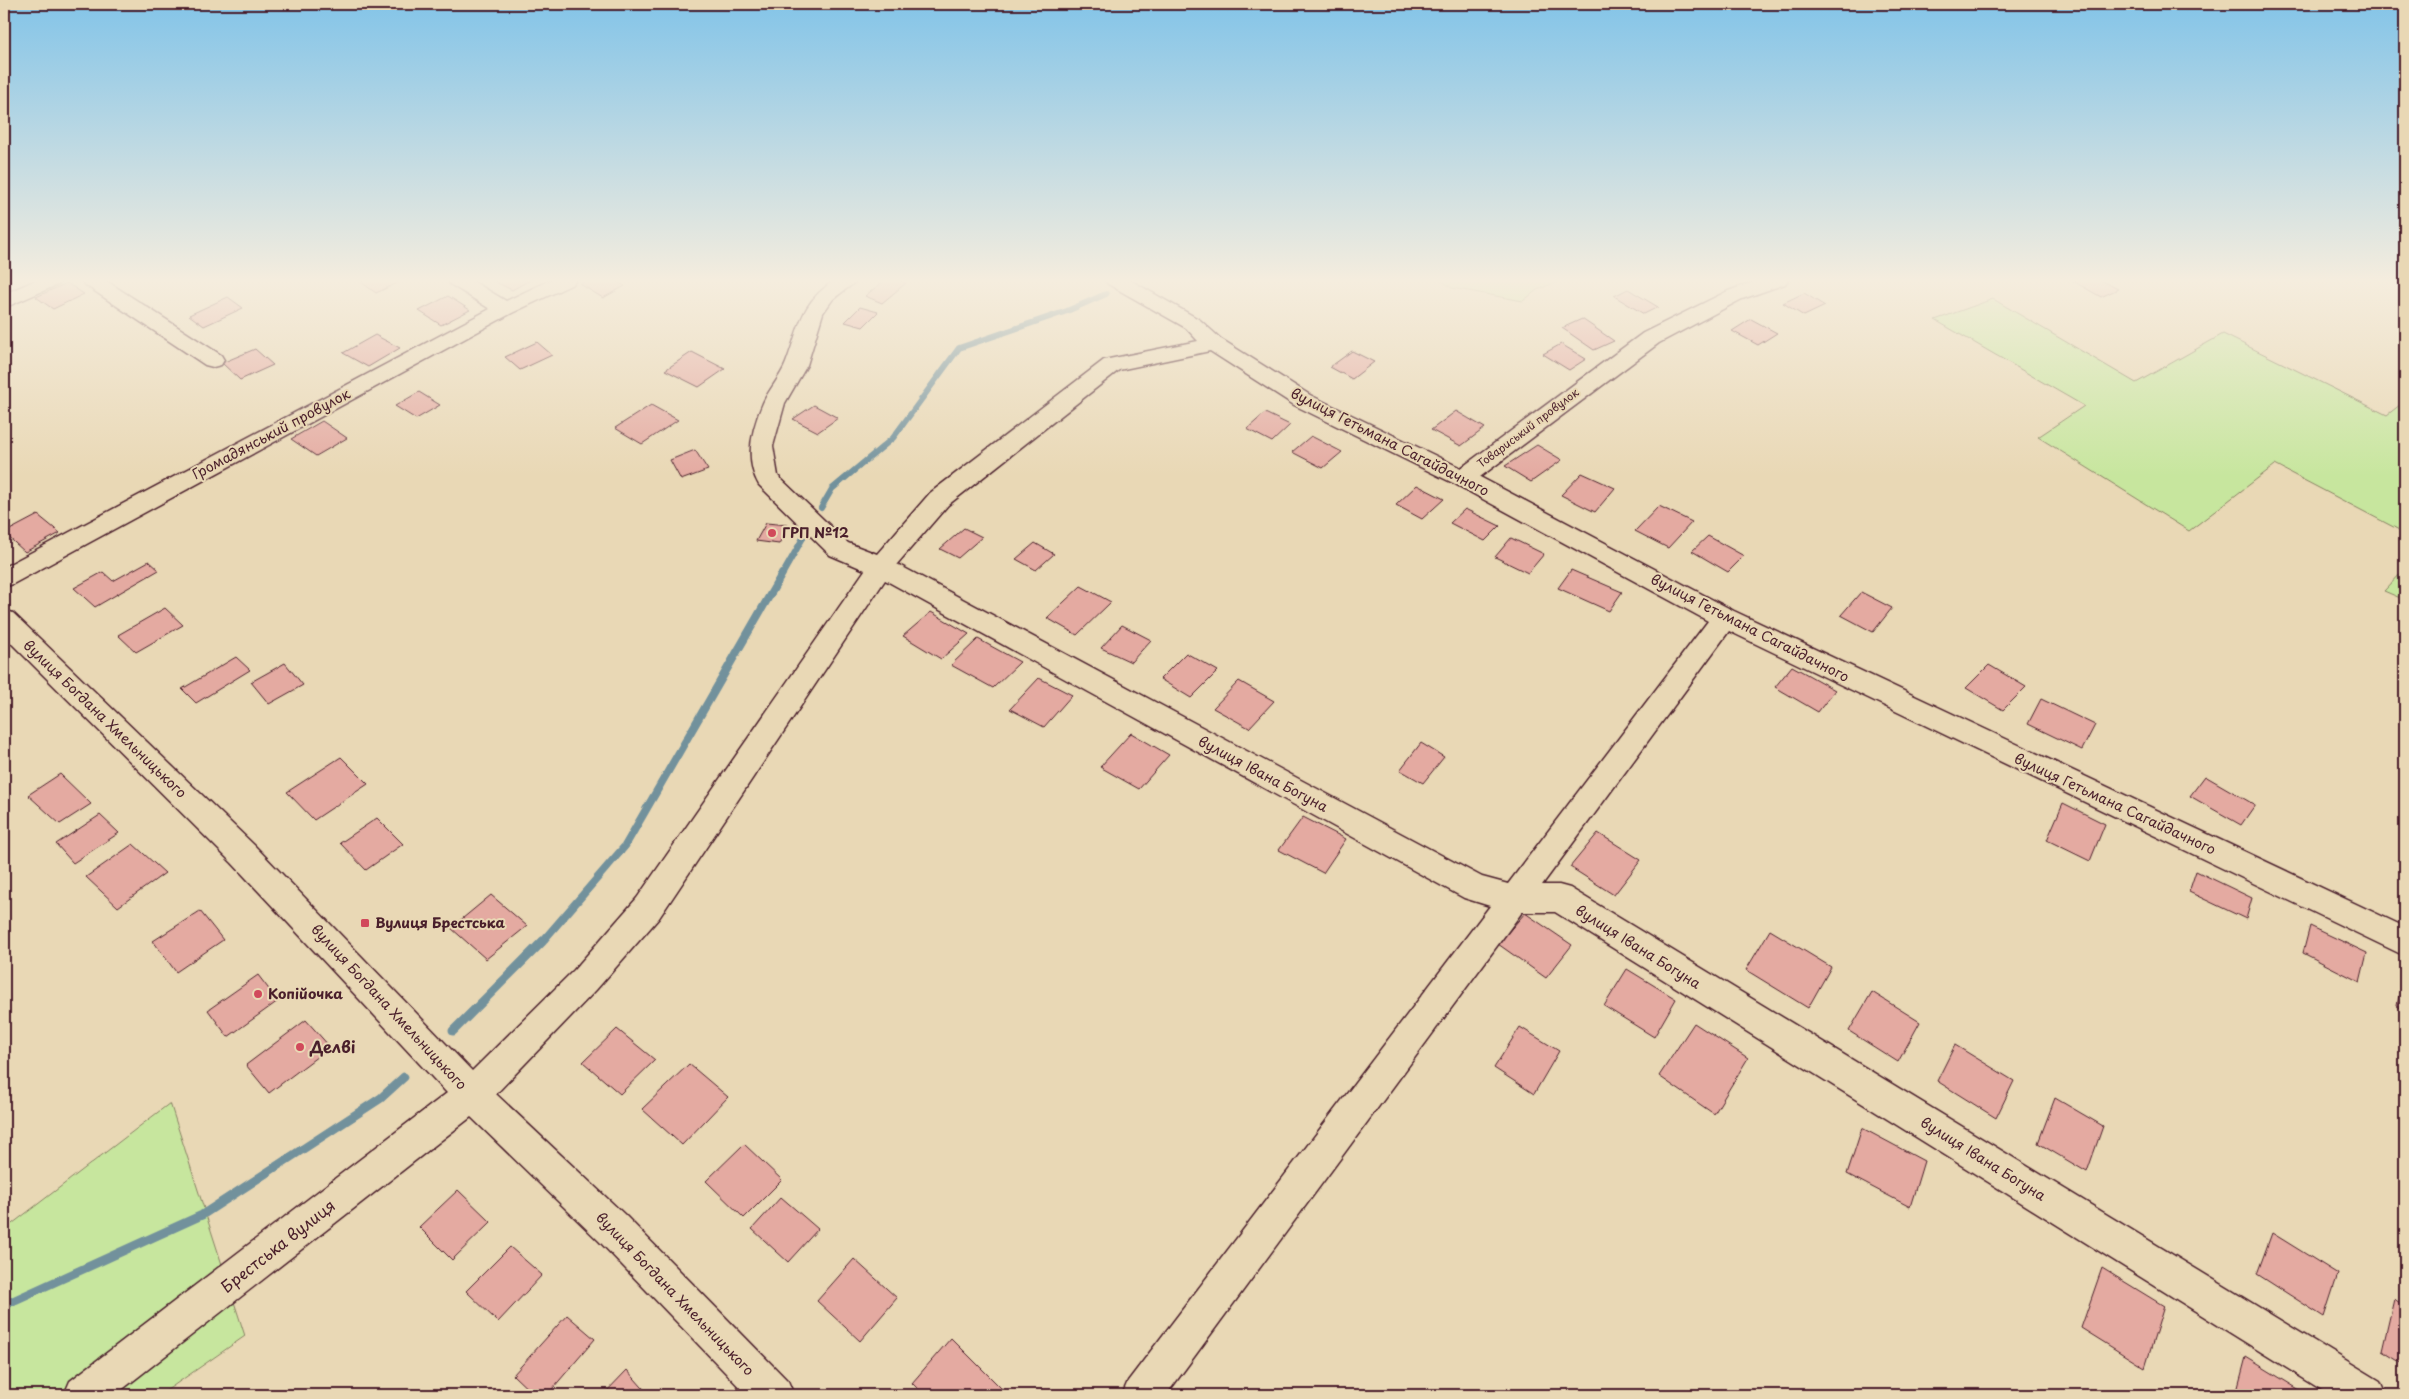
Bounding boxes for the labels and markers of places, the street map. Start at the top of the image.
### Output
place label: ГРП №12 [782,522,849,543]
marker: ГРП №12 [766,527,778,539]
place label: Вулиця Брестська [375,912,505,933]
marker: Вулиця Брестська [359,917,371,929]
place label: Копійочка [268,983,343,1004]
marker: Копійочка [252,988,264,1000]
place label: Делві [309,1034,356,1058]
marker: Делві [294,1041,306,1053]

